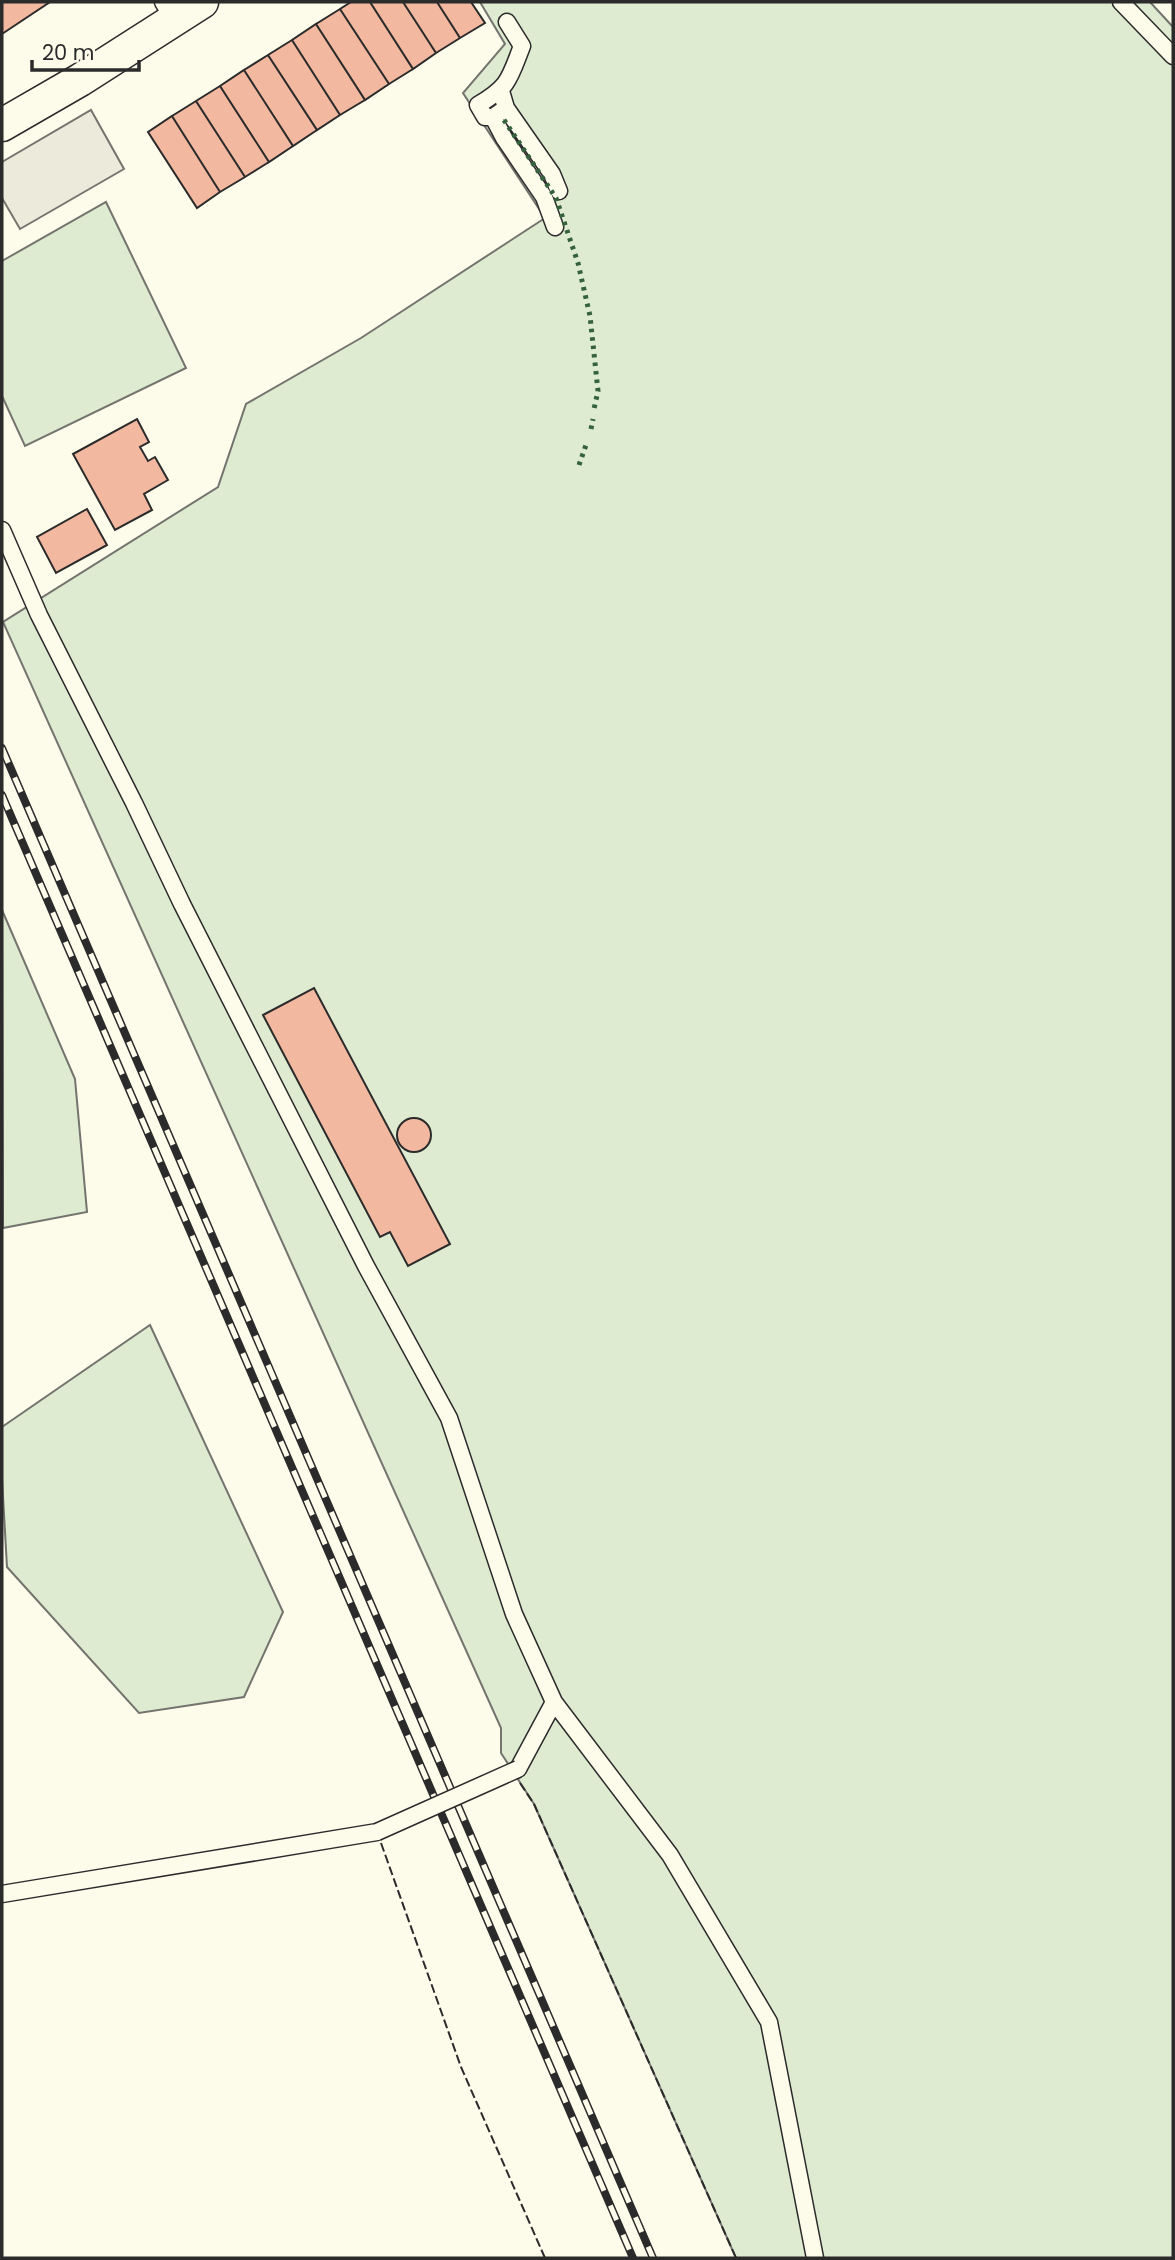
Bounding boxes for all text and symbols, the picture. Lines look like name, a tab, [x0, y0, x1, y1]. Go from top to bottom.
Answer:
scale bar	[32, 28, 138, 72]
text: 20 m	[42, 38, 95, 67]

